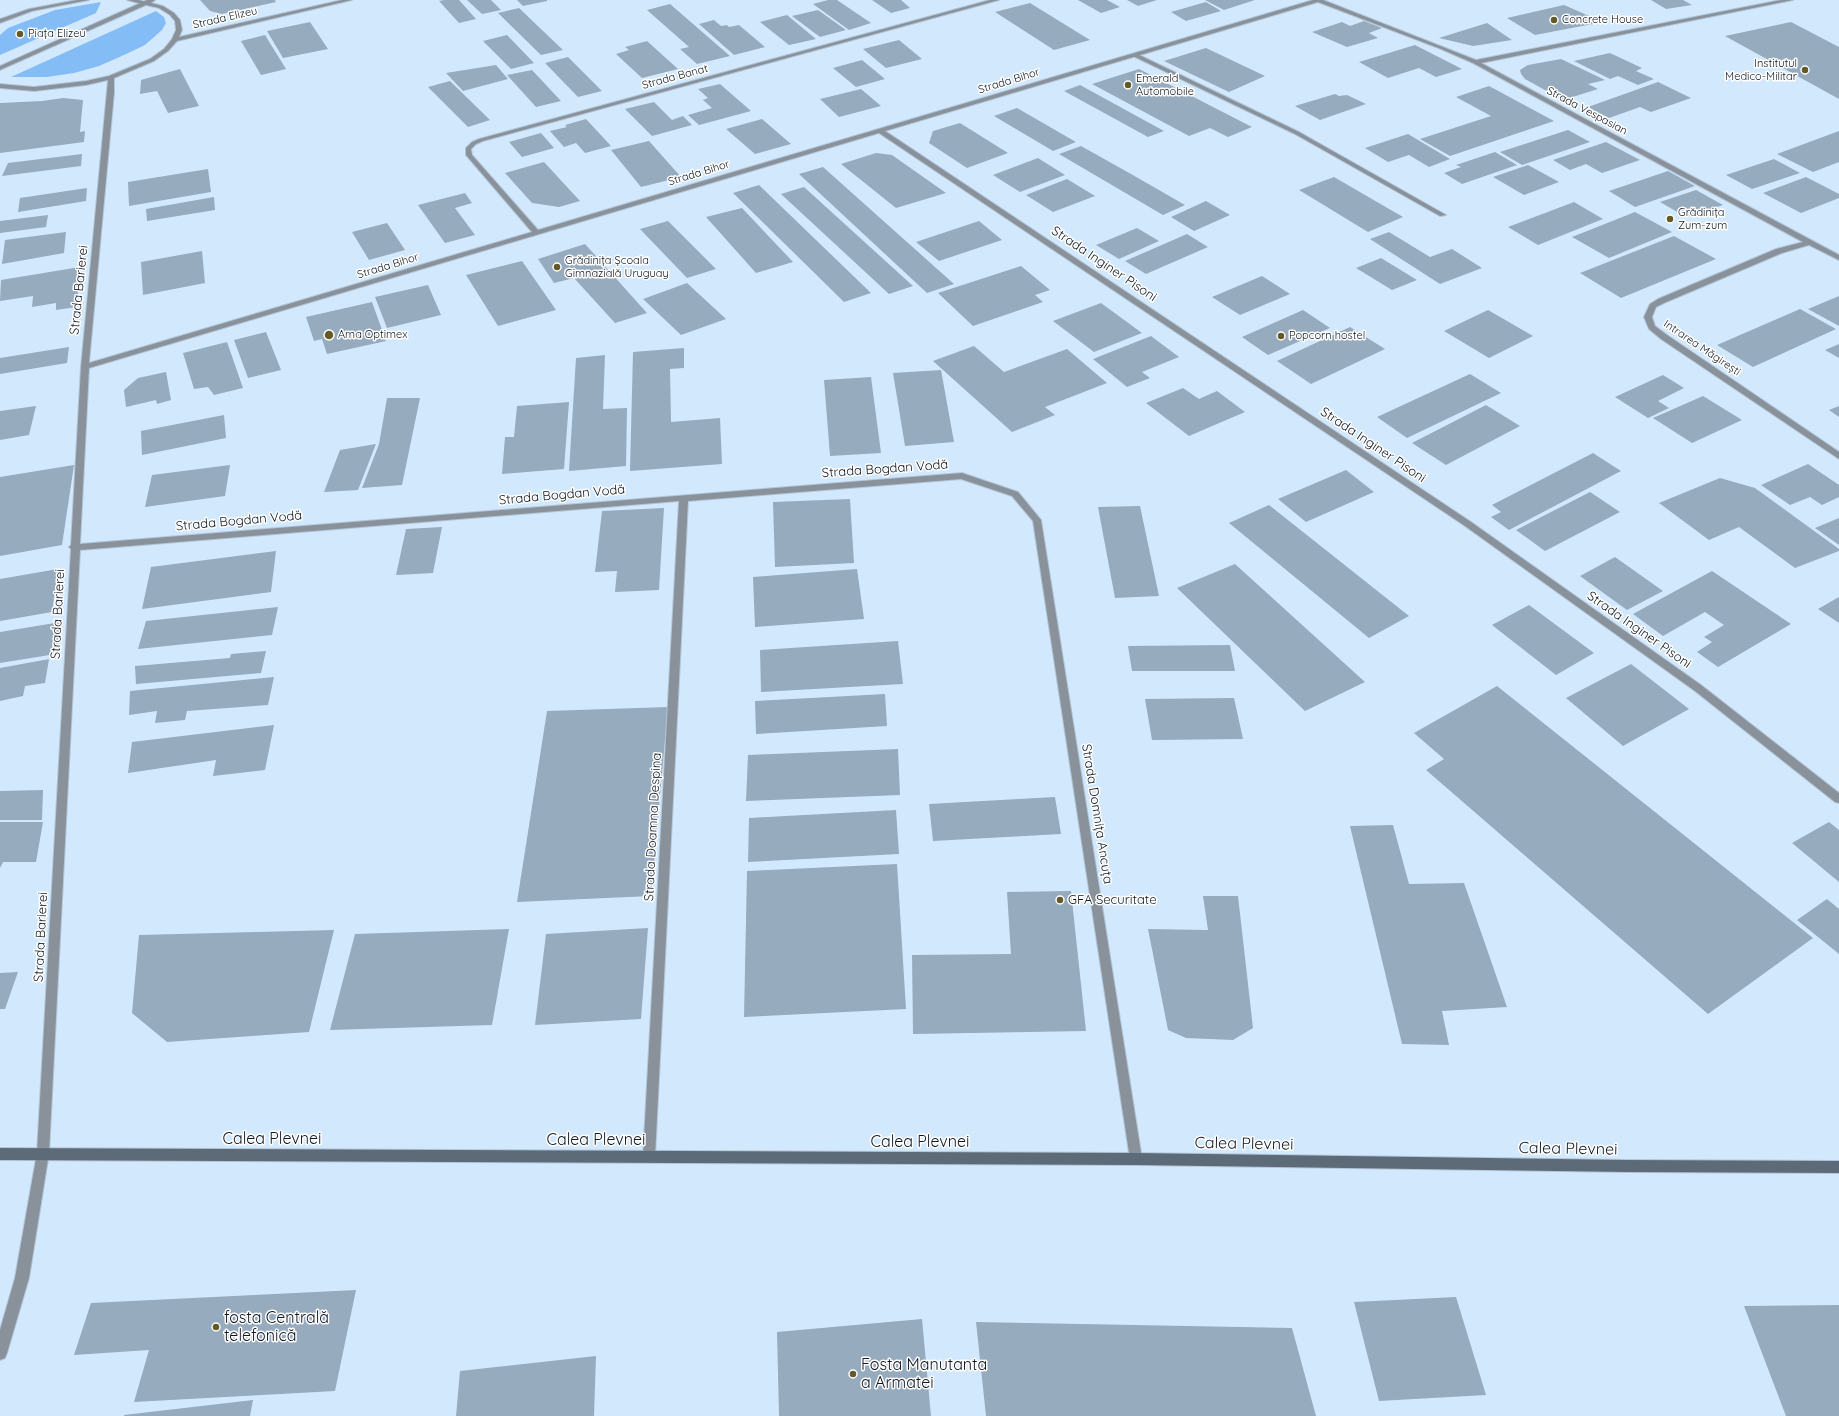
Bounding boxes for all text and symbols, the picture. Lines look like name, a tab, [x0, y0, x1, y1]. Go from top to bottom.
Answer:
street label: Strada Elizeu	[191, 4, 259, 32]
place label: Concrete House	[1562, 13, 1643, 27]
marker: Concrete House	[1549, 15, 1559, 25]
place label: Piața Elizeu	[28, 27, 86, 41]
marker: Piața Elizeu	[15, 29, 25, 39]
place label: Institutul Medico-Militar	[1725, 57, 1797, 83]
street label: Strada Banat	[641, 62, 709, 92]
street label: Strada Bihor	[977, 65, 1041, 97]
marker: Institutul Medico-Militar	[1800, 65, 1810, 75]
place label: Emerald Automobile	[1136, 72, 1194, 98]
marker: Emerald Automobile	[1123, 80, 1133, 90]
street label: Strada Vespasian	[1544, 84, 1630, 138]
street label: Strada Bihor	[667, 157, 731, 189]
place label: Grădinița Zum-zum	[1678, 206, 1727, 232]
marker: Grădinița Zum-zum	[1665, 214, 1675, 224]
street label: Strada Inginer Pisoni	[1048, 223, 1160, 305]
street label: Strada Barierei	[67, 244, 91, 336]
street label: Strada Bihor	[356, 250, 420, 282]
place label: Grădinița Școala Gimnazială Uruguay	[565, 254, 669, 280]
marker: Grădinița Școala Gimnazială Uruguay	[552, 262, 562, 272]
street label: Intrarea Măgirești	[1661, 317, 1743, 379]
place label: Ama Optimex	[338, 328, 407, 342]
marker: Ama Optimex	[323, 329, 335, 341]
place label: Popcorn hostel	[1289, 329, 1365, 343]
marker: Popcorn hostel	[1276, 331, 1286, 341]
street label: Strada Inginer Pisoni	[1317, 404, 1429, 486]
street label: Strada Bogdan Vodă	[821, 457, 949, 481]
street label: Strada Bogdan Vodă	[498, 482, 626, 508]
street label: Strada Bogdan Vodă	[175, 508, 303, 534]
street label: Strada Barierei	[48, 569, 68, 659]
street label: Strada Inginer Pisoni	[1584, 588, 1694, 672]
street label: Strada Domnița Ancuța	[1078, 743, 1116, 885]
street label: Strada Doamna Despina	[641, 752, 665, 902]
street label: Strada Barierei	[31, 892, 51, 982]
place label: GFA Securitate	[1068, 892, 1156, 908]
marker: GFA Securitate	[1055, 895, 1065, 905]
street label: Calea Plevnei	[222, 1129, 322, 1149]
street label: Calea Plevnei	[546, 1130, 646, 1150]
street label: Calea Plevnei	[870, 1132, 970, 1152]
street label: Calea Plevnei	[1194, 1134, 1294, 1154]
street label: Calea Plevnei	[1518, 1139, 1618, 1159]
place label: fosta Centrală telefonică	[224, 1308, 329, 1346]
marker: fosta Centrală telefonică	[211, 1322, 221, 1332]
place label: Fosta Manutanta a Armatei	[861, 1355, 987, 1393]
marker: Fosta Manutanta a Armatei	[848, 1369, 858, 1379]

